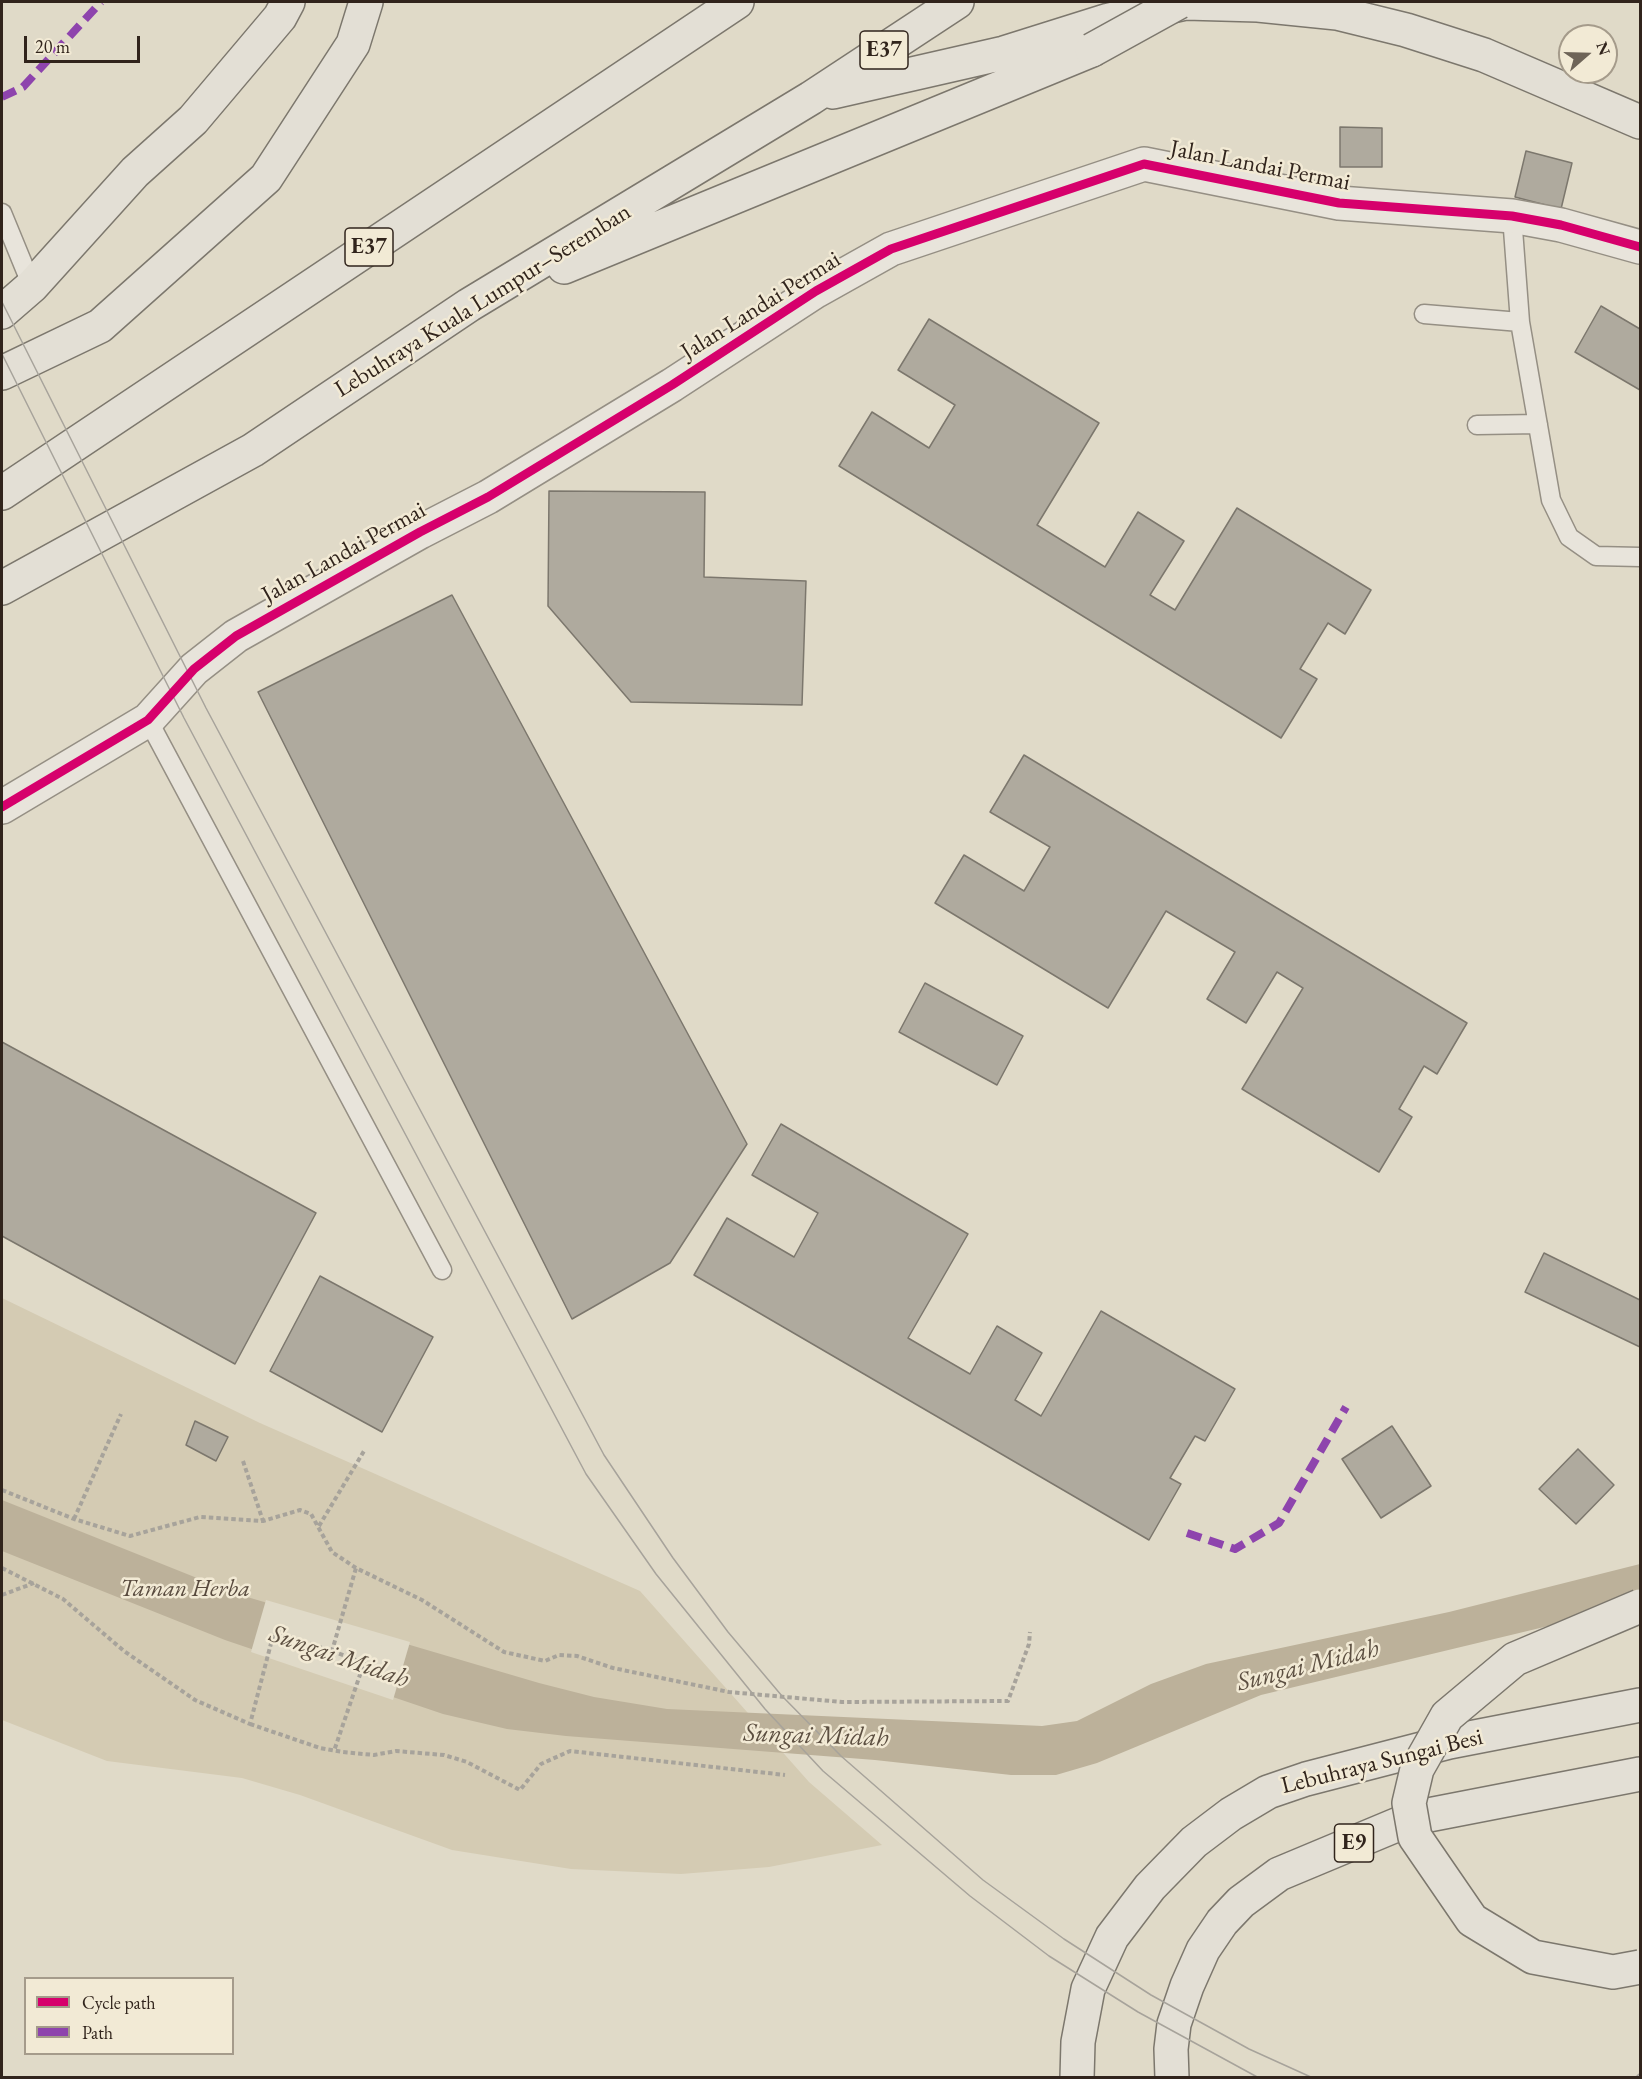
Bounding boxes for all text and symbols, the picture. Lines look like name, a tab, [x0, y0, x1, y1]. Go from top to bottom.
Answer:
scale bar	[27, 24, 142, 62]
north arrow	[1558, 24, 1618, 84]
road number: E37	[860, 31, 908, 69]
text: 20 m	[35, 35, 70, 58]
text: N	[1591, 39, 1616, 58]
street label: Jalan Landai Permai	[1168, 134, 1352, 198]
street label: Lebuhraya Kuala Lumpur–Seremban	[330, 198, 636, 404]
road number: E37	[345, 228, 393, 266]
street label: Jalan Landai Permai	[676, 245, 846, 367]
street label: Jalan Landai Permai	[257, 496, 431, 610]
park label: Taman Herba	[120, 1575, 250, 1603]
water label: Sungai Midah	[265, 1619, 413, 1695]
water label: Sungai Midah	[1234, 1633, 1382, 1699]
water label: Sungai Midah	[743, 1718, 889, 1754]
street label: Lebuhraya Sungai Besi	[1278, 1723, 1486, 1801]
road number: E9	[1334, 1824, 1374, 1862]
legend	[24, 1977, 234, 2055]
text: Cycle path	[82, 1991, 156, 2014]
text: Path	[82, 2021, 113, 2044]

